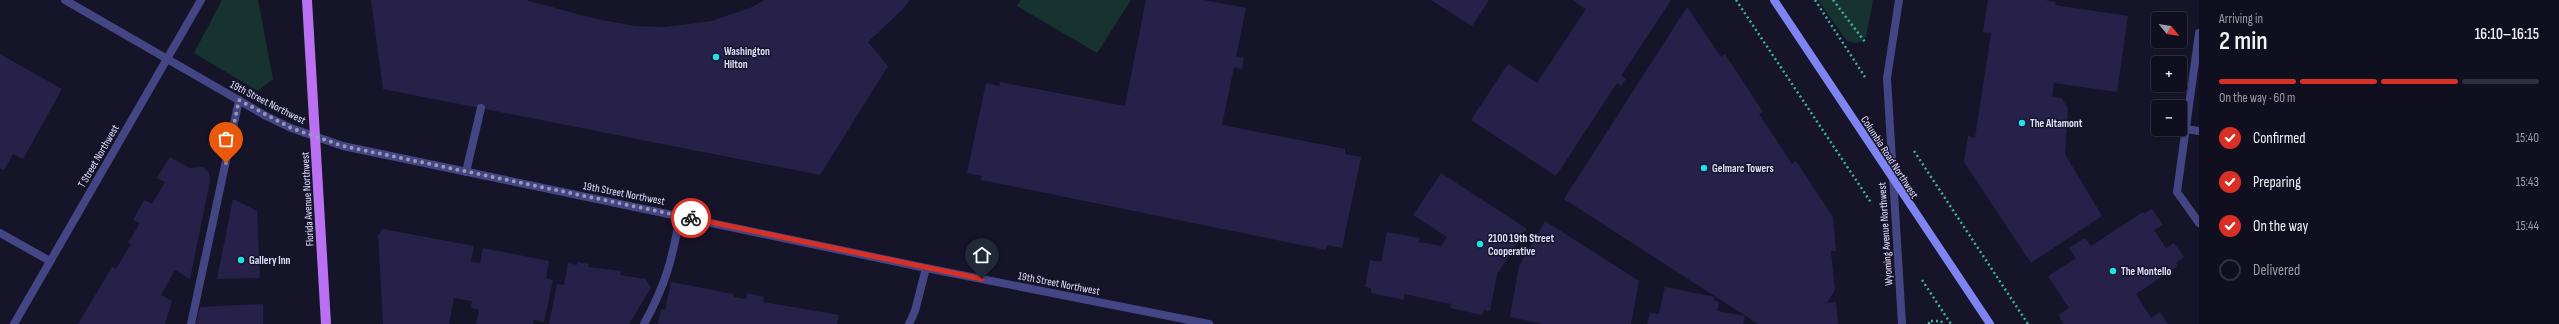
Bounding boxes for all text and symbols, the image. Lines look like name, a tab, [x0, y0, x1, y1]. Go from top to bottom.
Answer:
text: Arriving in	[2219, 11, 2263, 27]
north arrow	[2151, 12, 2187, 48]
map controls	[2151, 12, 2187, 136]
text: 16:10–16:15	[2475, 25, 2539, 44]
text: 2 min	[2219, 26, 2268, 57]
place label: Washington Hilton	[724, 45, 770, 71]
marker: Washington Hilton	[711, 52, 721, 62]
button: +	[2151, 56, 2187, 92]
street label: 19th Street Northwest	[228, 78, 308, 127]
text: On the way · 60 m	[2219, 90, 2295, 106]
button: −	[2151, 100, 2187, 136]
street label: Columbia Road Northwest	[1858, 114, 1921, 201]
place label: The Altamont	[2030, 117, 2083, 130]
marker: The Altamont	[2017, 118, 2027, 128]
street label: T Street Northwest	[75, 122, 122, 190]
pin	[209, 122, 243, 163]
icon: check	[2219, 127, 2241, 149]
icon: bag	[215, 128, 237, 150]
text: Confirmed	[2253, 129, 2306, 148]
text: 15:40	[2516, 130, 2539, 146]
street label: Florida Avenue Northwest	[298, 151, 316, 247]
place label: Gelmarc Towers	[1712, 162, 1774, 175]
marker: Gelmarc Towers	[1699, 163, 1709, 173]
icon: check	[2219, 171, 2241, 193]
text: Preparing	[2253, 173, 2301, 192]
text: 15:43	[2516, 174, 2539, 190]
street label: 19th Street Northwest	[582, 179, 666, 208]
street label: Wyoming Avenue Northwest	[1875, 181, 1896, 286]
courier	[671, 198, 711, 238]
icon: bike	[680, 207, 702, 229]
icon: check	[2219, 215, 2241, 237]
text: On the way	[2253, 217, 2308, 236]
text: 15:44	[2516, 218, 2539, 234]
place label: 2100 19th Street Cooperative	[1488, 232, 1554, 258]
pin	[965, 238, 999, 279]
marker: 2100 19th Street Cooperative	[1475, 239, 1485, 249]
icon: home	[971, 244, 993, 266]
place label: Gallery Inn	[249, 254, 291, 267]
marker: Gallery Inn	[236, 255, 246, 265]
text: Delivered	[2253, 261, 2300, 280]
place label: The Montello	[2121, 265, 2171, 278]
marker: The Montello	[2108, 266, 2118, 276]
street label: 19th Street Northwest	[1017, 269, 1101, 298]

